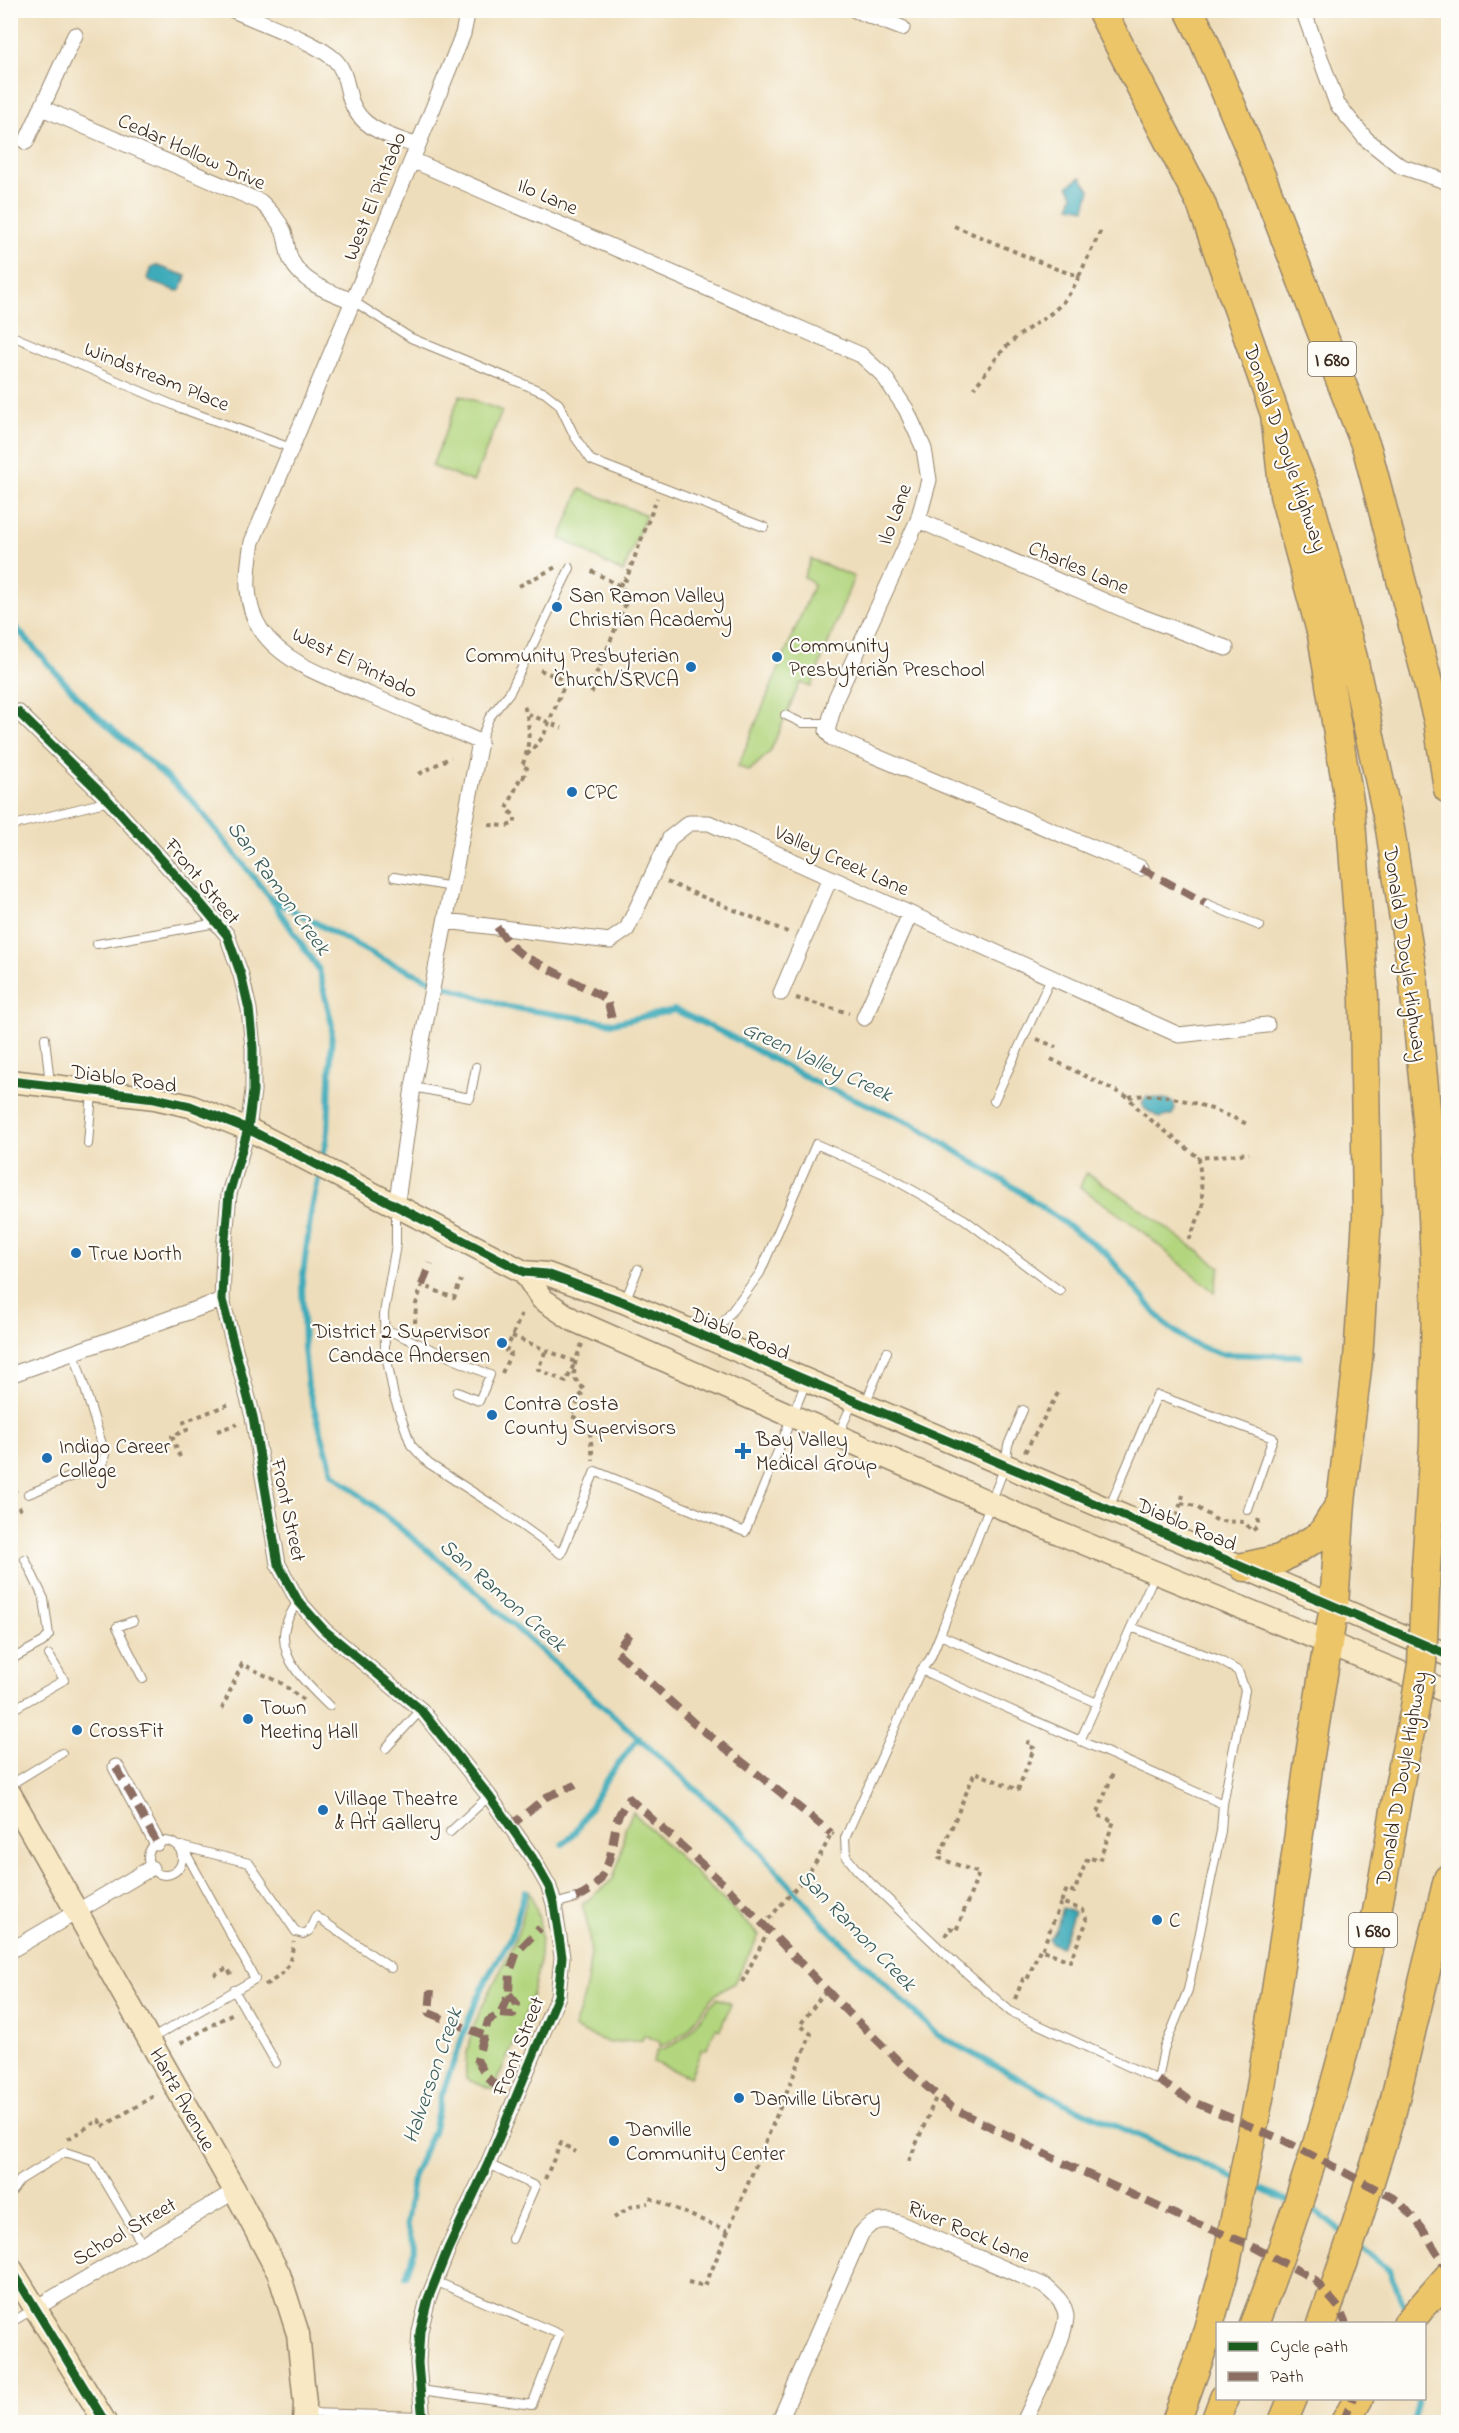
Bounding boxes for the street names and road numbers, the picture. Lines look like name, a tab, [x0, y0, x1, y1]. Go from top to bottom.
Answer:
street label: Cedar Hollow Drive	[112, 107, 271, 199]
street label: West El Pintado	[336, 128, 415, 266]
street label: Ilo Lane	[512, 172, 583, 224]
street label: Windstream Place	[79, 335, 234, 421]
street label: Donald D Doyle Highway	[1232, 340, 1334, 557]
road number: I 680	[1308, 342, 1356, 376]
street label: Ilo Lane	[871, 479, 921, 550]
street label: Charles Lane	[1023, 534, 1134, 604]
street label: West El Pintado	[286, 620, 422, 707]
street label: Valley Creek Lane	[767, 818, 914, 907]
street label: Front Street	[156, 832, 247, 932]
street label: Donald D Doyle Highway	[1372, 844, 1434, 1064]
street label: Diablo Road	[68, 1058, 179, 1102]
street label: Diablo Road	[683, 1300, 794, 1370]
street label: Front Street	[261, 1455, 313, 1565]
street label: Diablo Road	[1130, 1491, 1241, 1561]
street label: Donald D Doyle Highway	[1369, 1669, 1439, 1889]
road number: I 680	[1349, 1913, 1397, 1947]
street label: Front Street	[486, 1992, 553, 2102]
street label: Hartz Avenue	[141, 2043, 222, 2158]
street label: School Street	[67, 2191, 183, 2275]
street label: River Rock Lane	[902, 2194, 1035, 2272]

